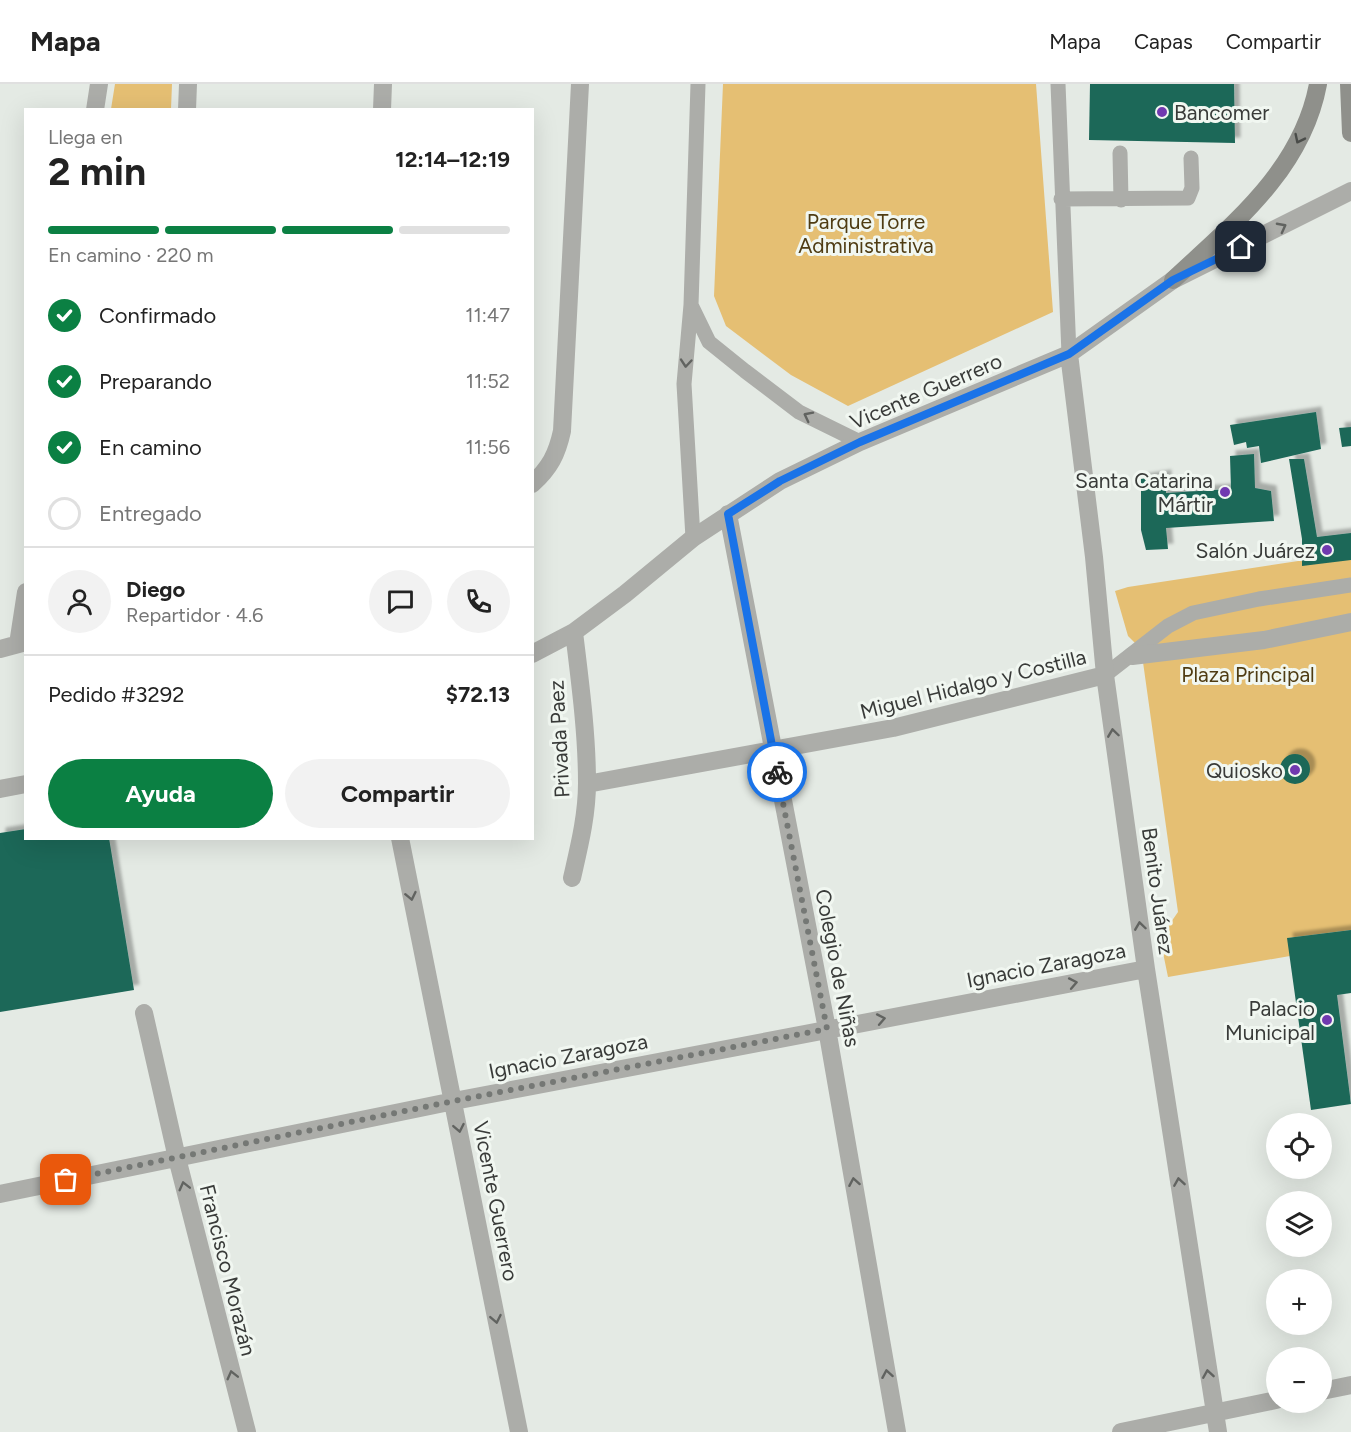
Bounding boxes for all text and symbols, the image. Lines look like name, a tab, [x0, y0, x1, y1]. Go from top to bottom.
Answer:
text: Mapa	[30, 24, 101, 58]
text: Mapa	[1049, 29, 1101, 54]
text: Capas	[1134, 29, 1193, 54]
text: Compartir	[1226, 29, 1321, 54]
place label: Bancomer	[1174, 100, 1269, 125]
marker: Bancomer	[1155, 105, 1169, 119]
text: Llega en	[48, 125, 123, 149]
one-way arrow	[1295, 133, 1307, 144]
text: 12:14–12:19	[395, 146, 510, 173]
text: 2 min	[48, 148, 146, 195]
park label: Parque Torre Administrativa	[798, 209, 934, 258]
pin	[1215, 221, 1266, 272]
one-way arrow	[1276, 222, 1287, 234]
icon: home	[1224, 230, 1257, 263]
text: En camino · 220 m	[48, 243, 213, 267]
icon: check	[48, 299, 81, 332]
text: Confirmado	[99, 302, 216, 329]
text: 11:47	[465, 303, 510, 327]
street label: Vicente Guerrero	[846, 348, 1006, 434]
one-way arrow	[680, 358, 693, 368]
icon: check	[48, 365, 81, 398]
text: Preparando	[99, 368, 212, 395]
text: 11:52	[466, 369, 510, 393]
one-way arrow	[803, 412, 814, 424]
icon: check	[48, 431, 81, 464]
text: En camino	[99, 434, 202, 461]
text: 11:56	[466, 435, 510, 459]
place label: Santa Catarina Mártir	[1075, 468, 1213, 517]
marker: Santa Catarina Mártir	[1218, 485, 1232, 499]
text: Entregado	[99, 500, 202, 527]
place label: Salón Juárez	[1196, 538, 1315, 563]
marker: Salón Juárez	[1320, 543, 1334, 557]
button: person	[48, 570, 111, 633]
button: chat	[369, 570, 432, 633]
button: phone	[447, 570, 510, 633]
text: Diego	[126, 576, 185, 603]
text: Repartidor · 4.6	[126, 603, 263, 627]
street label: Miguel Hidalgo y Costilla	[857, 644, 1089, 724]
park label: Plaza Principal	[1181, 662, 1315, 687]
street label: Privada Paez	[543, 679, 575, 799]
text: Pedido #3292	[48, 681, 184, 708]
text: $72.13	[446, 681, 510, 708]
one-way arrow	[1108, 729, 1120, 738]
courier	[747, 742, 807, 802]
icon: bike	[761, 756, 794, 789]
place label: Quiosko	[1206, 758, 1283, 783]
button: Ayuda	[48, 759, 273, 828]
button: Compartir	[285, 759, 510, 828]
marker: Quiosko	[1288, 763, 1302, 777]
street label: Benito Juárez	[1137, 826, 1179, 956]
street label: Colegio de Niñas	[810, 887, 866, 1049]
one-way arrow	[404, 891, 417, 901]
one-way arrow	[1134, 922, 1147, 931]
street label: Ignacio Zaragoza	[964, 937, 1128, 993]
one-way arrow	[1068, 977, 1078, 990]
place label: Palacio Municipal	[1225, 996, 1315, 1045]
one-way arrow	[876, 1013, 886, 1026]
marker: Palacio Municipal	[1320, 1013, 1334, 1027]
street label: Ignacio Zaragoza	[486, 1028, 650, 1084]
map controls	[1266, 1113, 1332, 1413]
button: locate	[1266, 1113, 1332, 1179]
street label: Vicente Guerrero	[468, 1119, 524, 1283]
one-way arrow	[452, 1123, 465, 1133]
pin	[40, 1154, 91, 1205]
icon: bag	[49, 1163, 82, 1196]
one-way arrow	[1173, 1177, 1185, 1186]
one-way arrow	[848, 1178, 861, 1188]
one-way arrow	[179, 1181, 191, 1192]
street label: Francisco Morazán	[195, 1182, 261, 1358]
button: layers	[1266, 1191, 1332, 1257]
button: +	[1266, 1269, 1332, 1335]
one-way arrow	[489, 1314, 502, 1324]
button: −	[1266, 1347, 1332, 1413]
one-way arrow	[227, 1370, 240, 1380]
one-way arrow	[882, 1370, 894, 1379]
one-way arrow	[1203, 1370, 1215, 1379]

